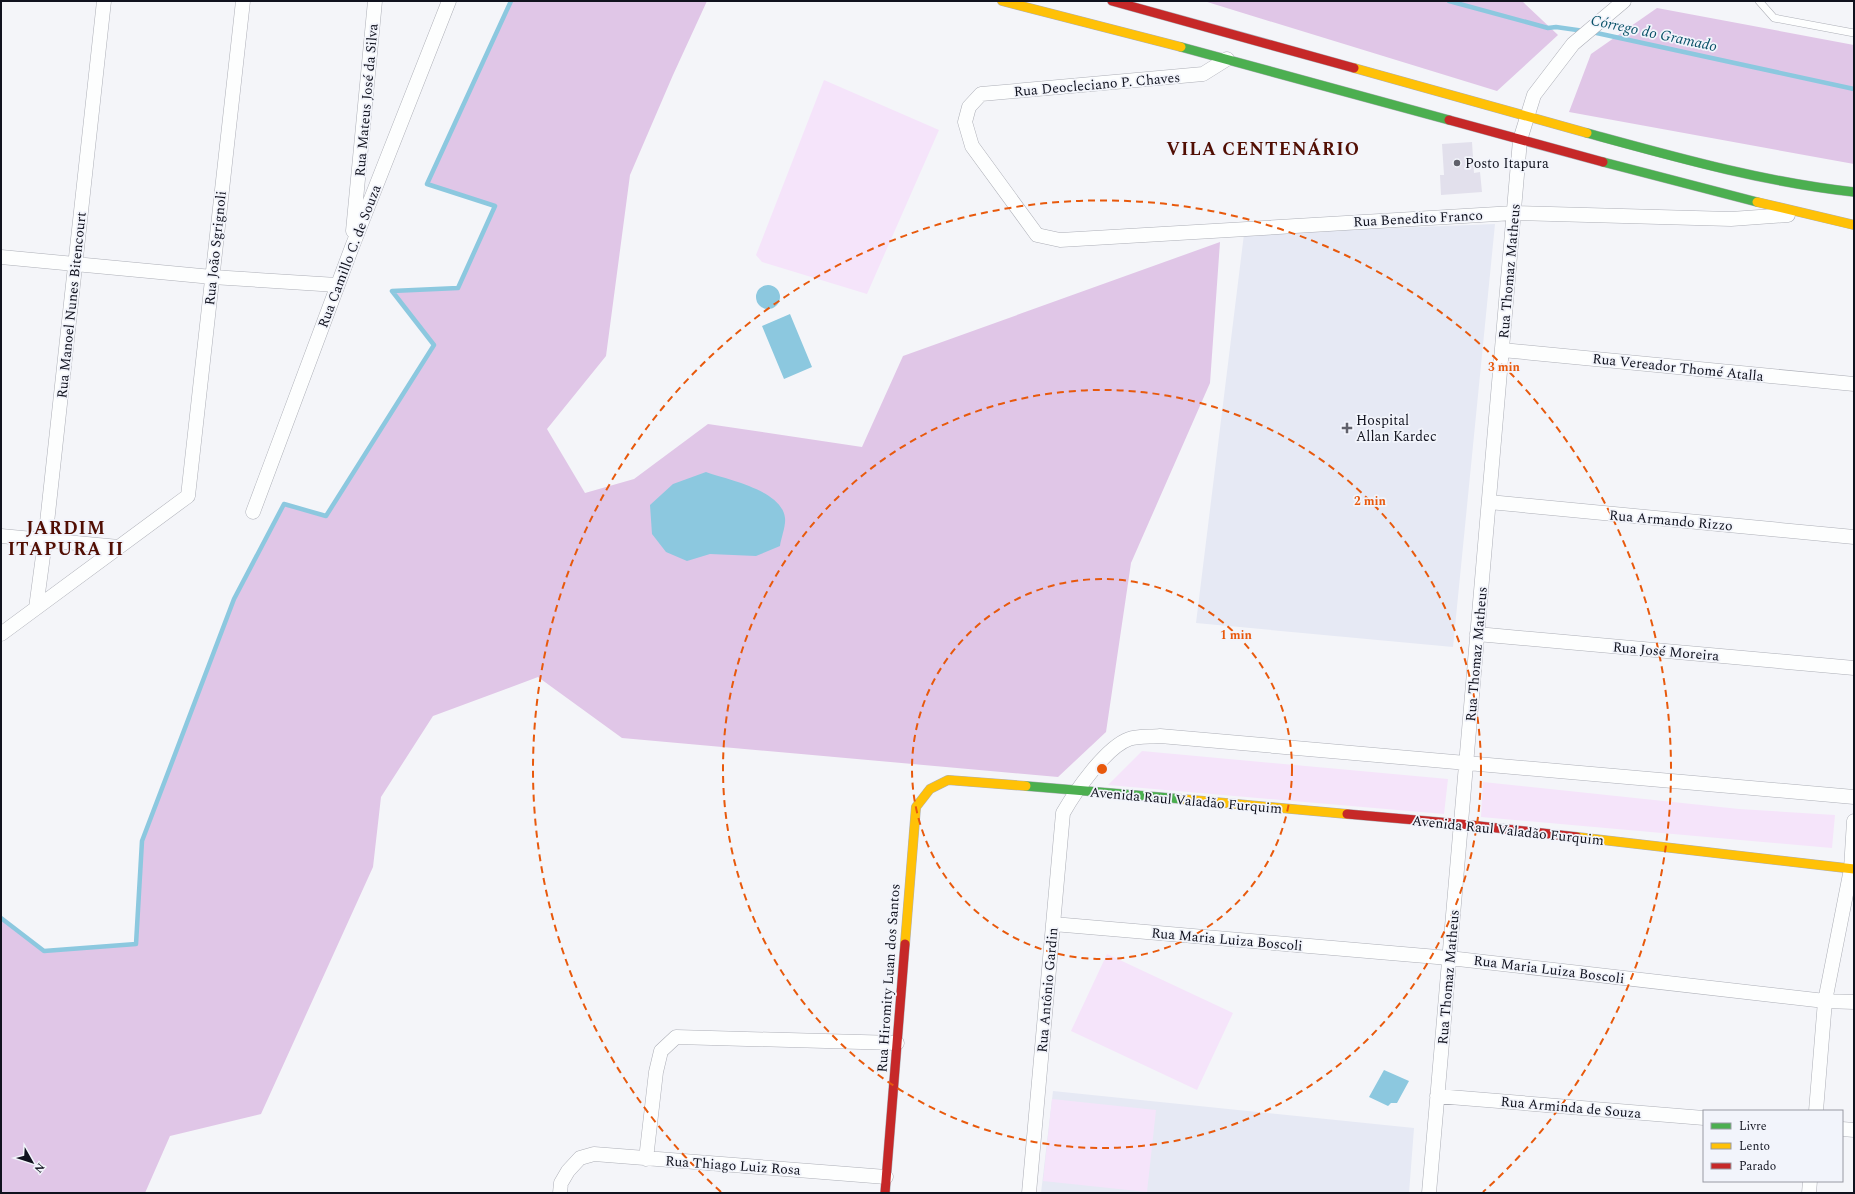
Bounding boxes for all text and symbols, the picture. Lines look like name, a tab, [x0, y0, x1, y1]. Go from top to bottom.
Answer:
water label: Córrego do Gramado	[1589, 9, 1719, 58]
street label: Rua Mateus José da Silva	[349, 22, 384, 177]
street label: Rua Deocleciano P. Chaves	[1013, 67, 1181, 102]
district label: VILA CENTENÁRIO	[1166, 136, 1360, 163]
place label: Posto Itapura	[1465, 153, 1549, 174]
marker: Posto Itapura	[1452, 158, 1462, 168]
street label: Rua Camillo C. de Souza	[312, 181, 387, 331]
street label: Rua João Sgrignoli	[199, 190, 232, 306]
street label: Rua Thomaz Matheus	[1493, 203, 1526, 339]
street label: Rua Benedito Franco	[1353, 205, 1483, 232]
street label: Rua Manoel Nunes Bitencourt	[51, 211, 92, 399]
street label: Rua Vereador Thomé Atalla	[1591, 348, 1765, 387]
text: 3 min	[1488, 358, 1521, 377]
place label: Hospital Allan Kardec	[1356, 410, 1437, 447]
marker: Hospital Allan Kardec	[1341, 422, 1353, 434]
text: 2 min	[1354, 492, 1387, 511]
street label: Rua Armando Rizzo	[1608, 505, 1734, 536]
district label: JARDIM ITAPURA II	[8, 515, 124, 563]
street label: Rua Thomaz Matheus	[1460, 586, 1493, 722]
text: 1 min	[1220, 626, 1253, 645]
street label: Rua José Moreira	[1612, 636, 1720, 667]
centre of rings	[1095, 762, 1109, 776]
street label: Avenida Raul Valadão Furquim	[1089, 782, 1283, 819]
street label: Avenida Raul Valadão Furquim	[1411, 810, 1605, 851]
street label: Rua Hiromity Luan dos Santos	[871, 883, 906, 1073]
street label: Rua Thomaz Matheus	[1432, 909, 1465, 1045]
street label: Rua Maria Luiza Boscoli	[1150, 922, 1304, 957]
street label: Rua Antônio Gardin	[1032, 927, 1063, 1054]
street label: Rua Maria Luiza Boscoli	[1472, 950, 1626, 989]
street label: Rua Arminda de Souza	[1500, 1091, 1642, 1124]
legend	[1703, 1110, 1843, 1182]
text: Livre	[1739, 1117, 1767, 1136]
text: Lento	[1739, 1137, 1770, 1156]
north arrow	[12, 1142, 52, 1182]
street label: Rua Thiago Luiz Rosa	[665, 1150, 802, 1181]
text: Parado	[1739, 1157, 1776, 1176]
text: N	[30, 1159, 49, 1177]

